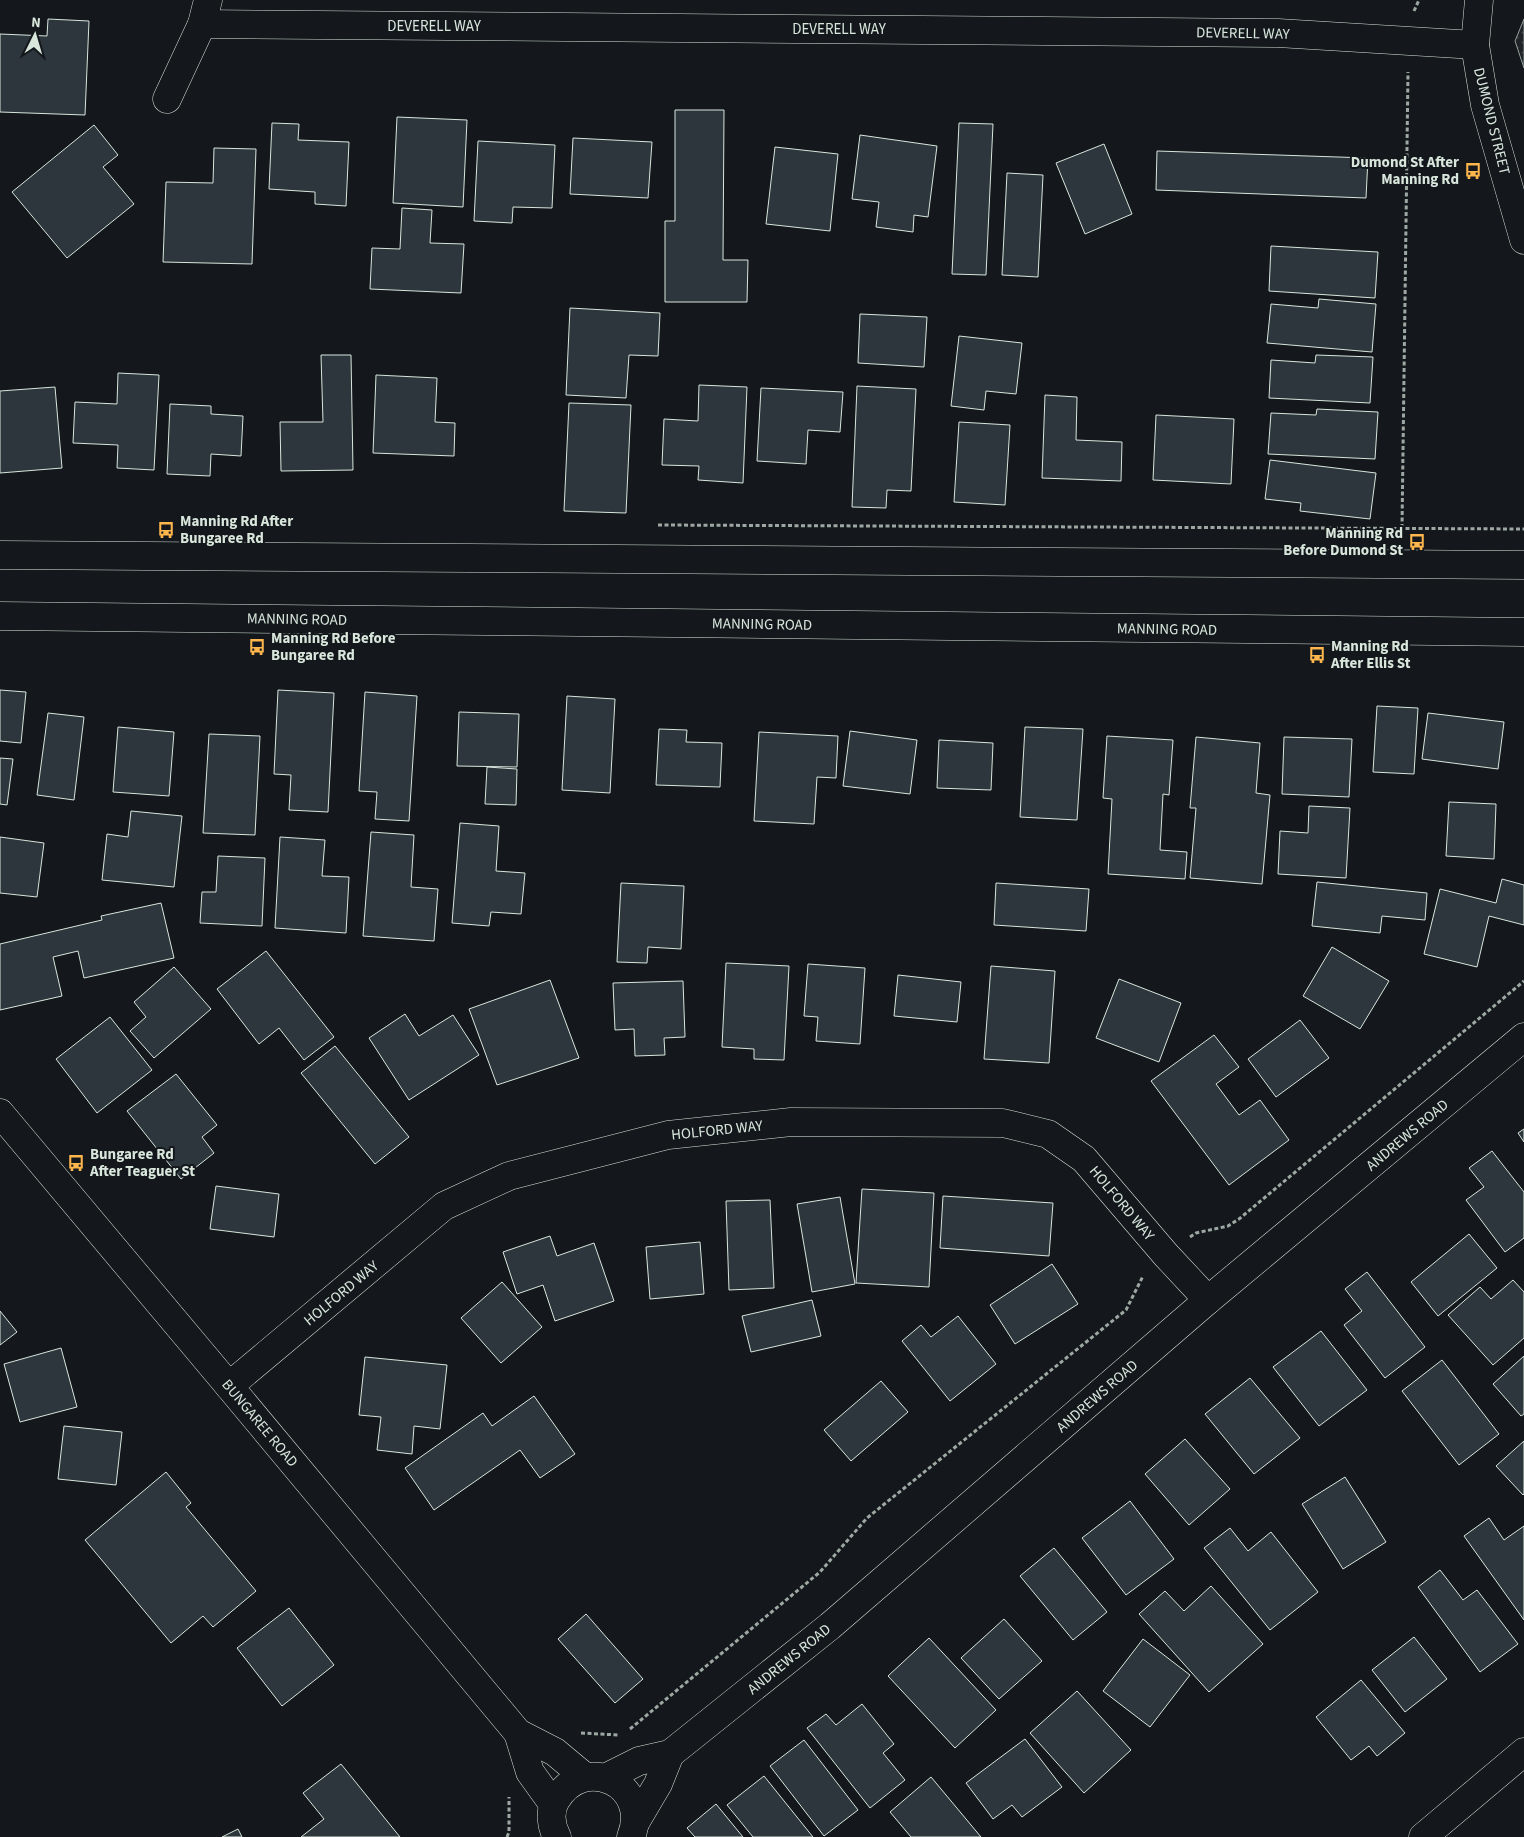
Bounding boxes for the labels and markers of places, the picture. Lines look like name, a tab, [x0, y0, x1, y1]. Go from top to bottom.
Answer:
place label: Dumond St After Manning Rd	[1351, 152, 1459, 190]
bus stop icon: Dumond St After Manning Rd	[1463, 161, 1483, 181]
place label: Manning Rd After Bungaree Rd	[180, 511, 293, 549]
bus stop icon: Manning Rd After Bungaree Rd	[156, 520, 176, 540]
place label: Manning Rd Before Dumond St	[1283, 523, 1403, 561]
bus stop icon: Manning Rd Before Dumond St	[1407, 532, 1427, 552]
place label: Manning Rd Before Bungaree Rd	[271, 628, 396, 666]
place label: Manning Rd After Ellis St	[1330, 636, 1411, 674]
bus stop icon: Manning Rd Before Bungaree Rd	[247, 637, 267, 657]
bus stop icon: Manning Rd After Ellis St	[1307, 645, 1327, 665]
place label: Bungaree Rd After Teaguer St	[89, 1144, 195, 1182]
bus stop icon: Bungaree Rd After Teaguer St	[66, 1153, 86, 1173]

